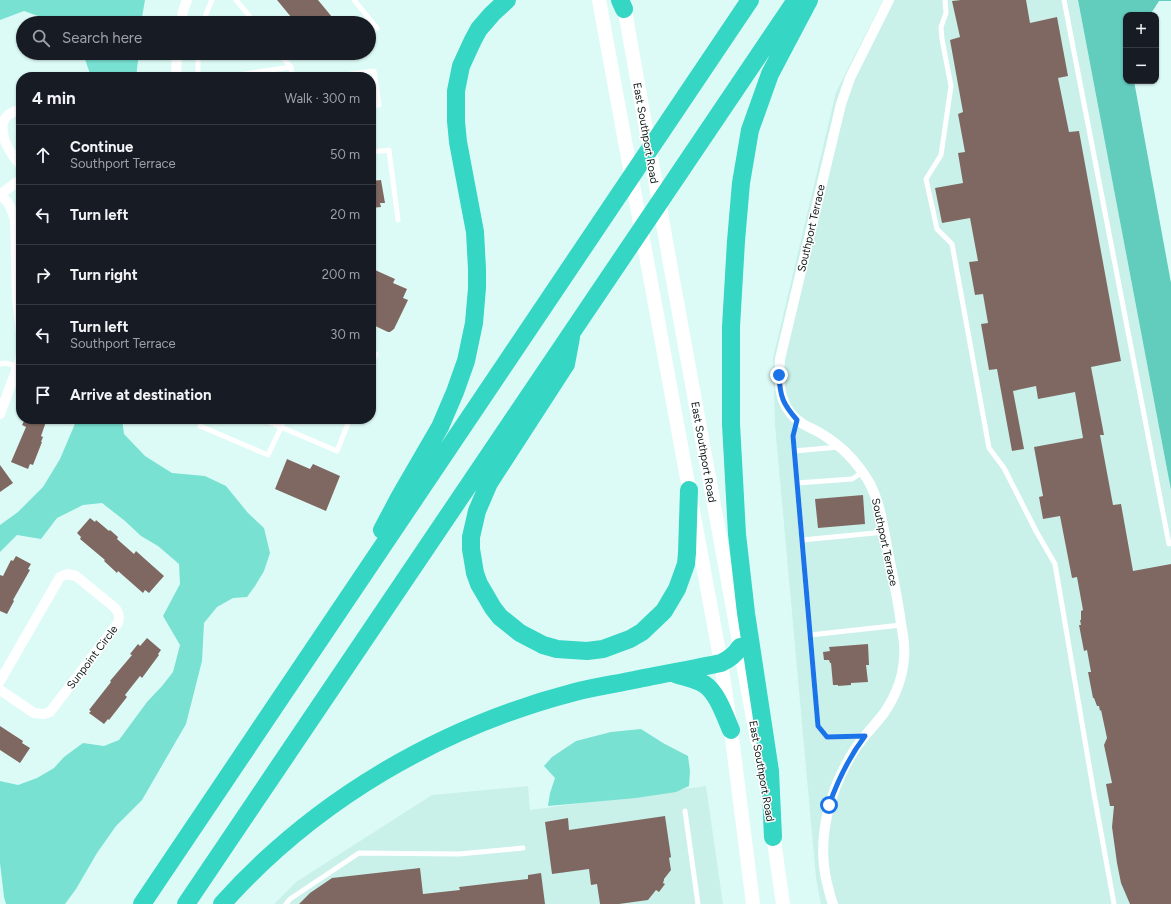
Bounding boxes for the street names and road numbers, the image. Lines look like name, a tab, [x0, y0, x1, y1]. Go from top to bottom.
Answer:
street label: East Southport Road	[630, 81, 661, 185]
street label: Southport Terrace	[795, 183, 828, 273]
street label: East Southport Road	[688, 400, 719, 504]
street label: Southport Terrace	[869, 497, 900, 587]
street label: Sunpoint Circle	[64, 623, 120, 692]
street label: East Southport Road	[746, 719, 777, 823]

